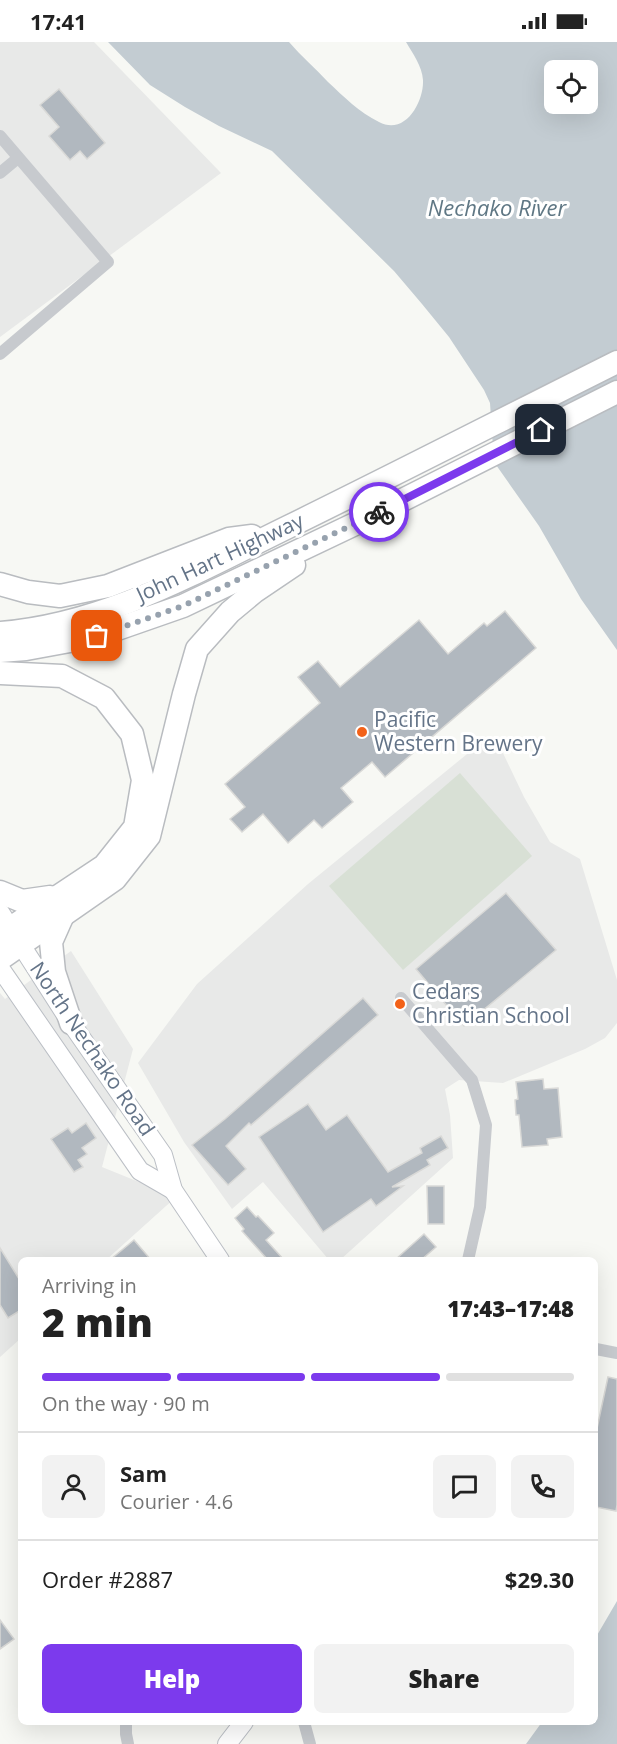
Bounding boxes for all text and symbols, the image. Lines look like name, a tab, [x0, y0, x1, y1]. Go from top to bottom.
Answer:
text: 17:41	[30, 6, 87, 36]
map controls	[544, 60, 598, 114]
button: locate	[544, 60, 598, 114]
water label: Nechako River	[428, 192, 567, 222]
pin	[515, 404, 566, 455]
icon: home	[524, 413, 557, 446]
courier	[349, 482, 409, 542]
icon: bike	[363, 496, 396, 529]
street label: John Hart Highway	[130, 506, 308, 609]
pin	[71, 610, 122, 661]
icon: bag	[80, 619, 113, 652]
place label: Pacific Western Brewery	[374, 705, 543, 757]
marker: Pacific Western Brewery	[355, 725, 369, 739]
street label: North Nechako Road	[24, 956, 162, 1141]
place label: Cedars Christian School	[412, 977, 570, 1029]
marker: Cedars Christian School	[393, 997, 407, 1011]
text: Arriving in	[42, 1272, 137, 1299]
text: 17:43–17:48	[447, 1293, 574, 1323]
text: 2 min	[42, 1295, 153, 1348]
text: On the way · 90 m	[42, 1390, 210, 1417]
button: person	[42, 1455, 105, 1518]
button: chat	[433, 1455, 496, 1518]
button: phone	[511, 1455, 574, 1518]
text: Sam	[120, 1458, 167, 1488]
text: Courier · 4.6	[120, 1488, 233, 1515]
text: Order #2887	[42, 1564, 173, 1594]
text: $29.30	[505, 1564, 574, 1594]
button: Help	[42, 1644, 302, 1713]
button: Share	[314, 1644, 574, 1713]

